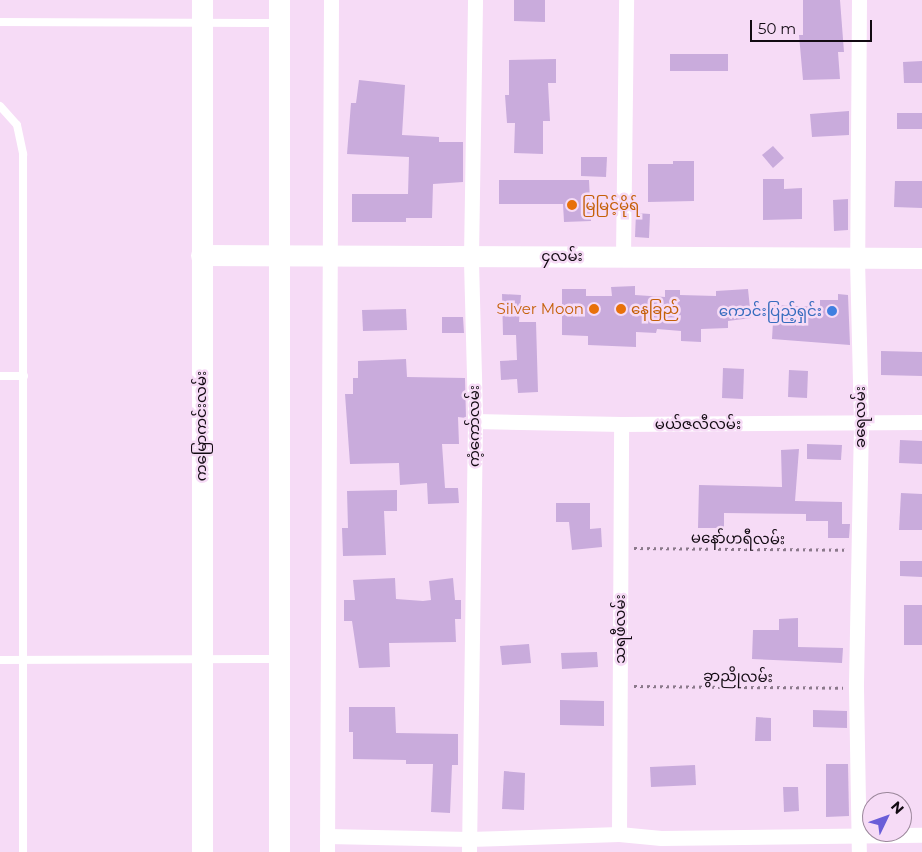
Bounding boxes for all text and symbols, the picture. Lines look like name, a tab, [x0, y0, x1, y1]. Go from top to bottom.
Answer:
scale bar	[752, 10, 874, 42]
text: 50 m	[758, 19, 796, 38]
place label: မြမြင့်မိုရ်	[582, 196, 639, 214]
marker: မြမြင့်မိုရ်	[566, 199, 578, 211]
street label: ၄လမ်း	[541, 247, 583, 265]
place label: Silver Moon	[497, 300, 584, 318]
place label: နေခြည်	[631, 300, 679, 318]
place label: ကောင်းပြည့်ရှင်း	[719, 302, 822, 320]
marker: Silver Moon	[588, 303, 600, 315]
marker: နေခြည်	[615, 303, 627, 315]
marker: ကောင်းပြည့်ရှင်း	[826, 305, 838, 317]
street label: ကမြောကင်းလမ်း	[192, 371, 210, 481]
street label: ကံ့ကော်လမ်း	[465, 385, 483, 467]
street label: ခရေလမ်း	[851, 386, 869, 448]
street label: မယ်ဇလီလမ်း	[655, 415, 741, 433]
street label: မနော်ဟရီလမ်း	[691, 528, 785, 548]
street label: သရဖီလမ်း	[611, 594, 629, 664]
street label: ခွာညိုလမ်း	[703, 666, 773, 686]
north arrow	[862, 792, 912, 842]
text: N	[887, 797, 908, 818]

